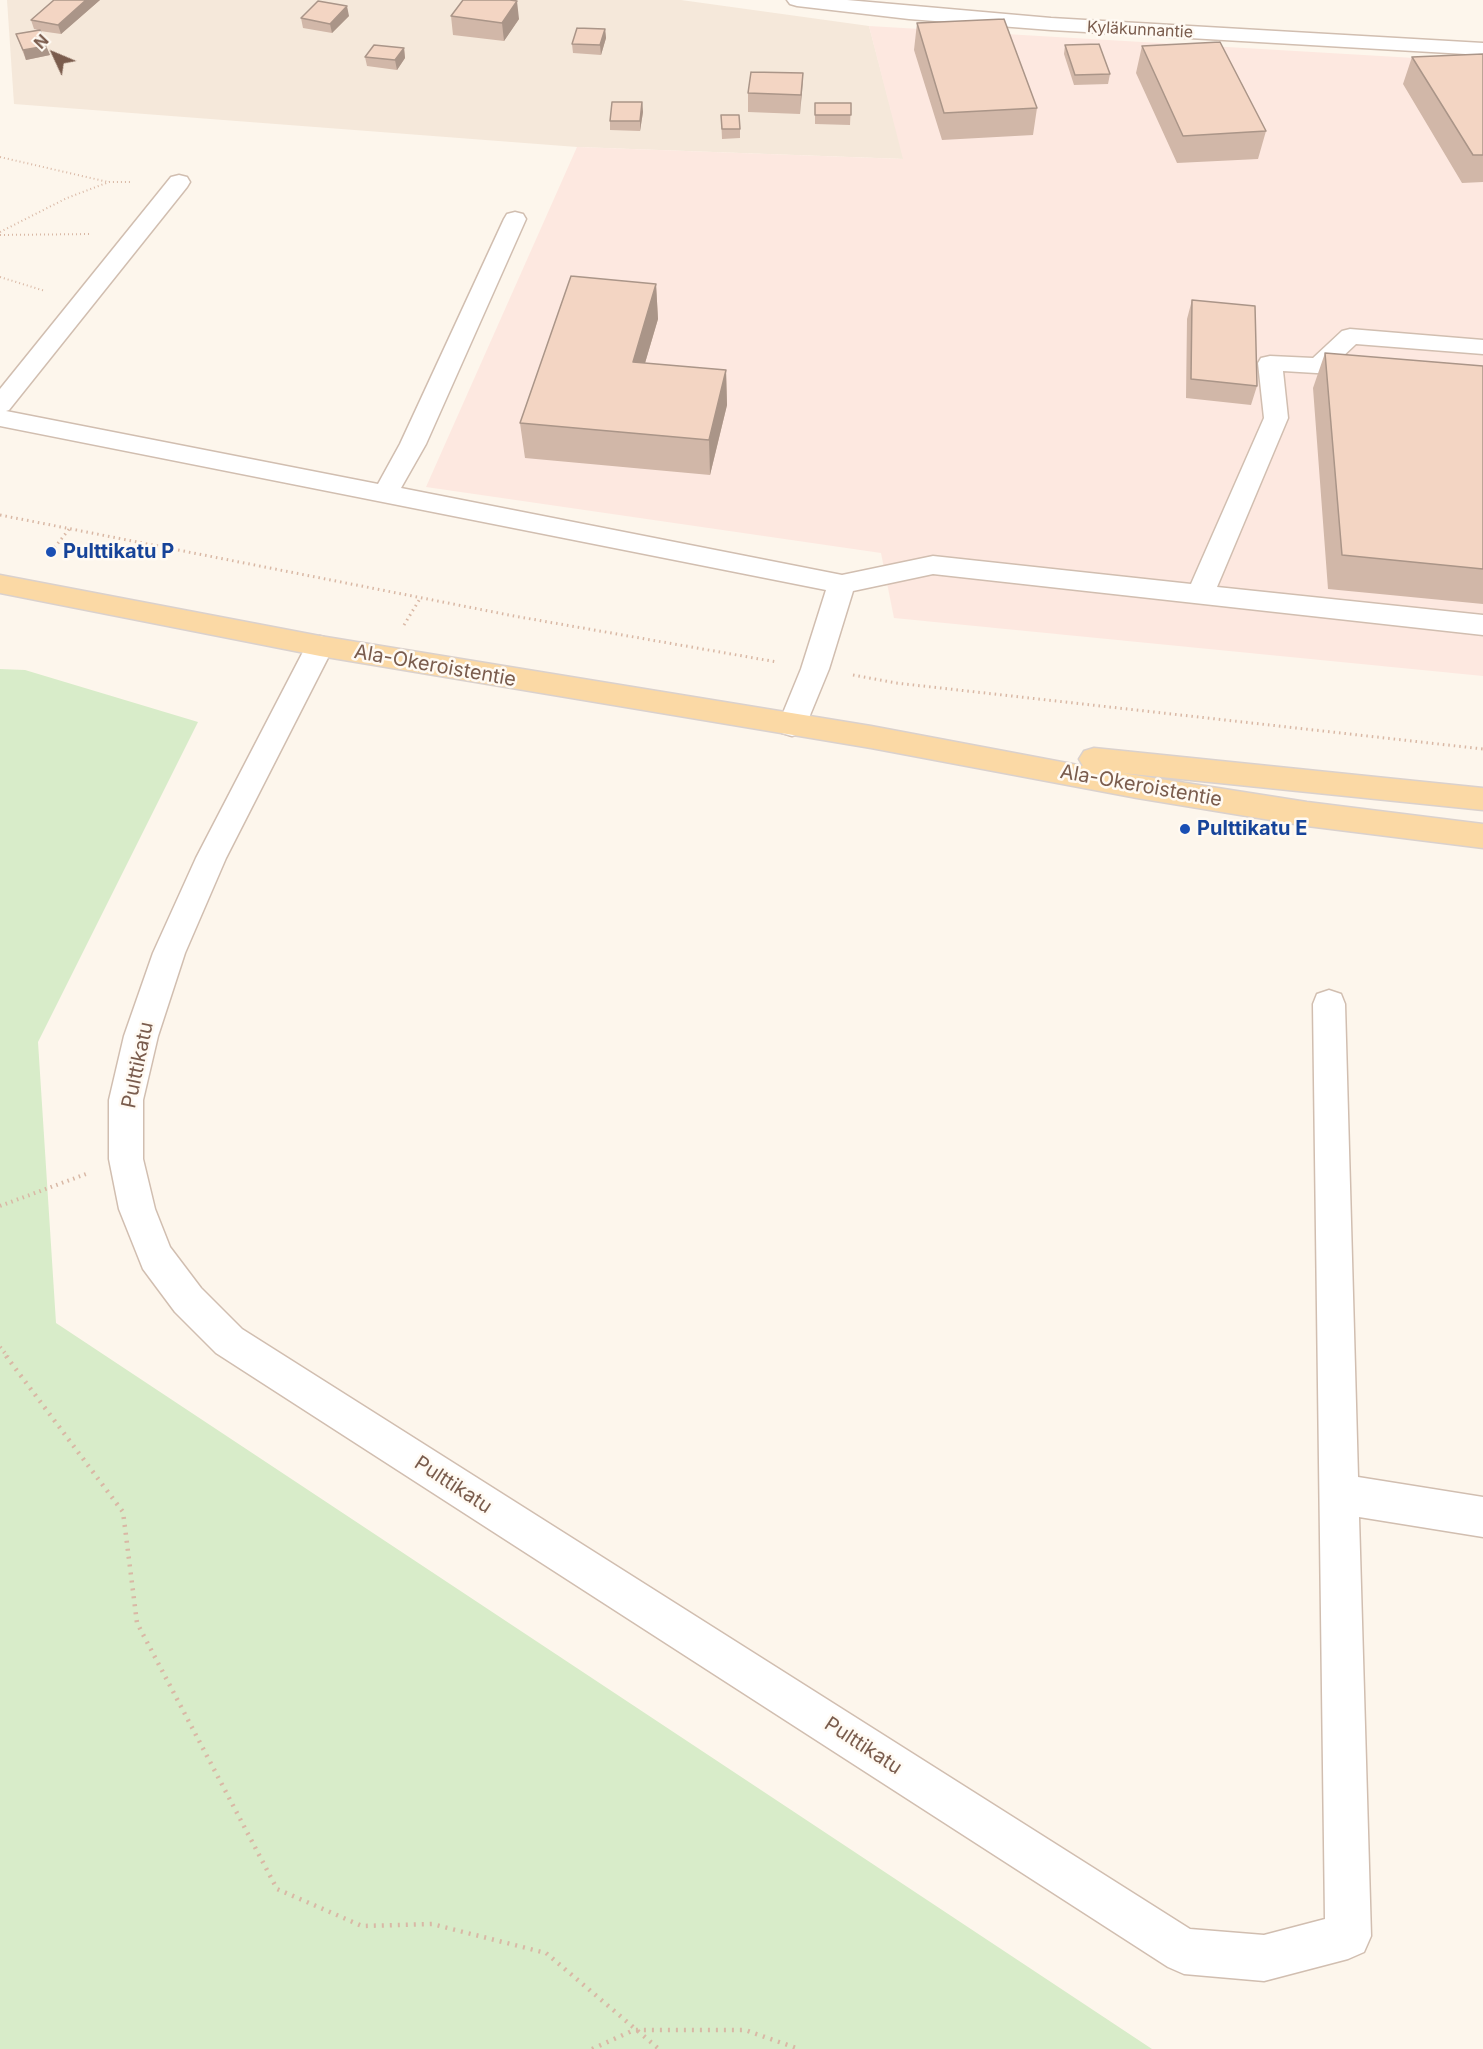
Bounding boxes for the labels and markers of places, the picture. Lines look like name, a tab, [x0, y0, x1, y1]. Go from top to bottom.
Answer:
place label: Pulttikatu P	[63, 540, 174, 564]
marker: Pulttikatu P	[44, 545, 58, 559]
place label: Pulttikatu E	[1197, 817, 1307, 841]
marker: Pulttikatu E	[1178, 822, 1192, 836]

